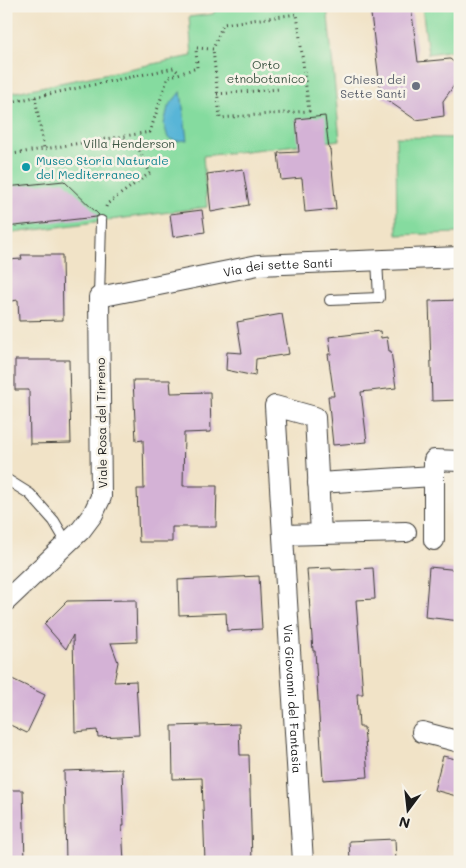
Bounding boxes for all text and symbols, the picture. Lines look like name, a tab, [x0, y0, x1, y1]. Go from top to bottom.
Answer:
park label: Orto etnobotanico	[227, 56, 305, 86]
place label: Chiesa dei Sette Santi	[340, 71, 406, 101]
marker: Chiesa dei Sette Santi	[410, 80, 422, 92]
park label: Villa Henderson	[83, 135, 175, 151]
place label: Museo Storia Naturale del Mediterraneo	[36, 152, 169, 182]
marker: Museo Storia Naturale del Mediterraneo	[20, 161, 32, 173]
street label: Via dei sette Santi	[222, 254, 333, 280]
street label: Viale Rosa del Tirreno	[92, 358, 110, 488]
street label: Via Giovanni del Fantasia	[280, 624, 306, 774]
north arrow	[384, 786, 434, 836]
text: N	[397, 812, 412, 834]

